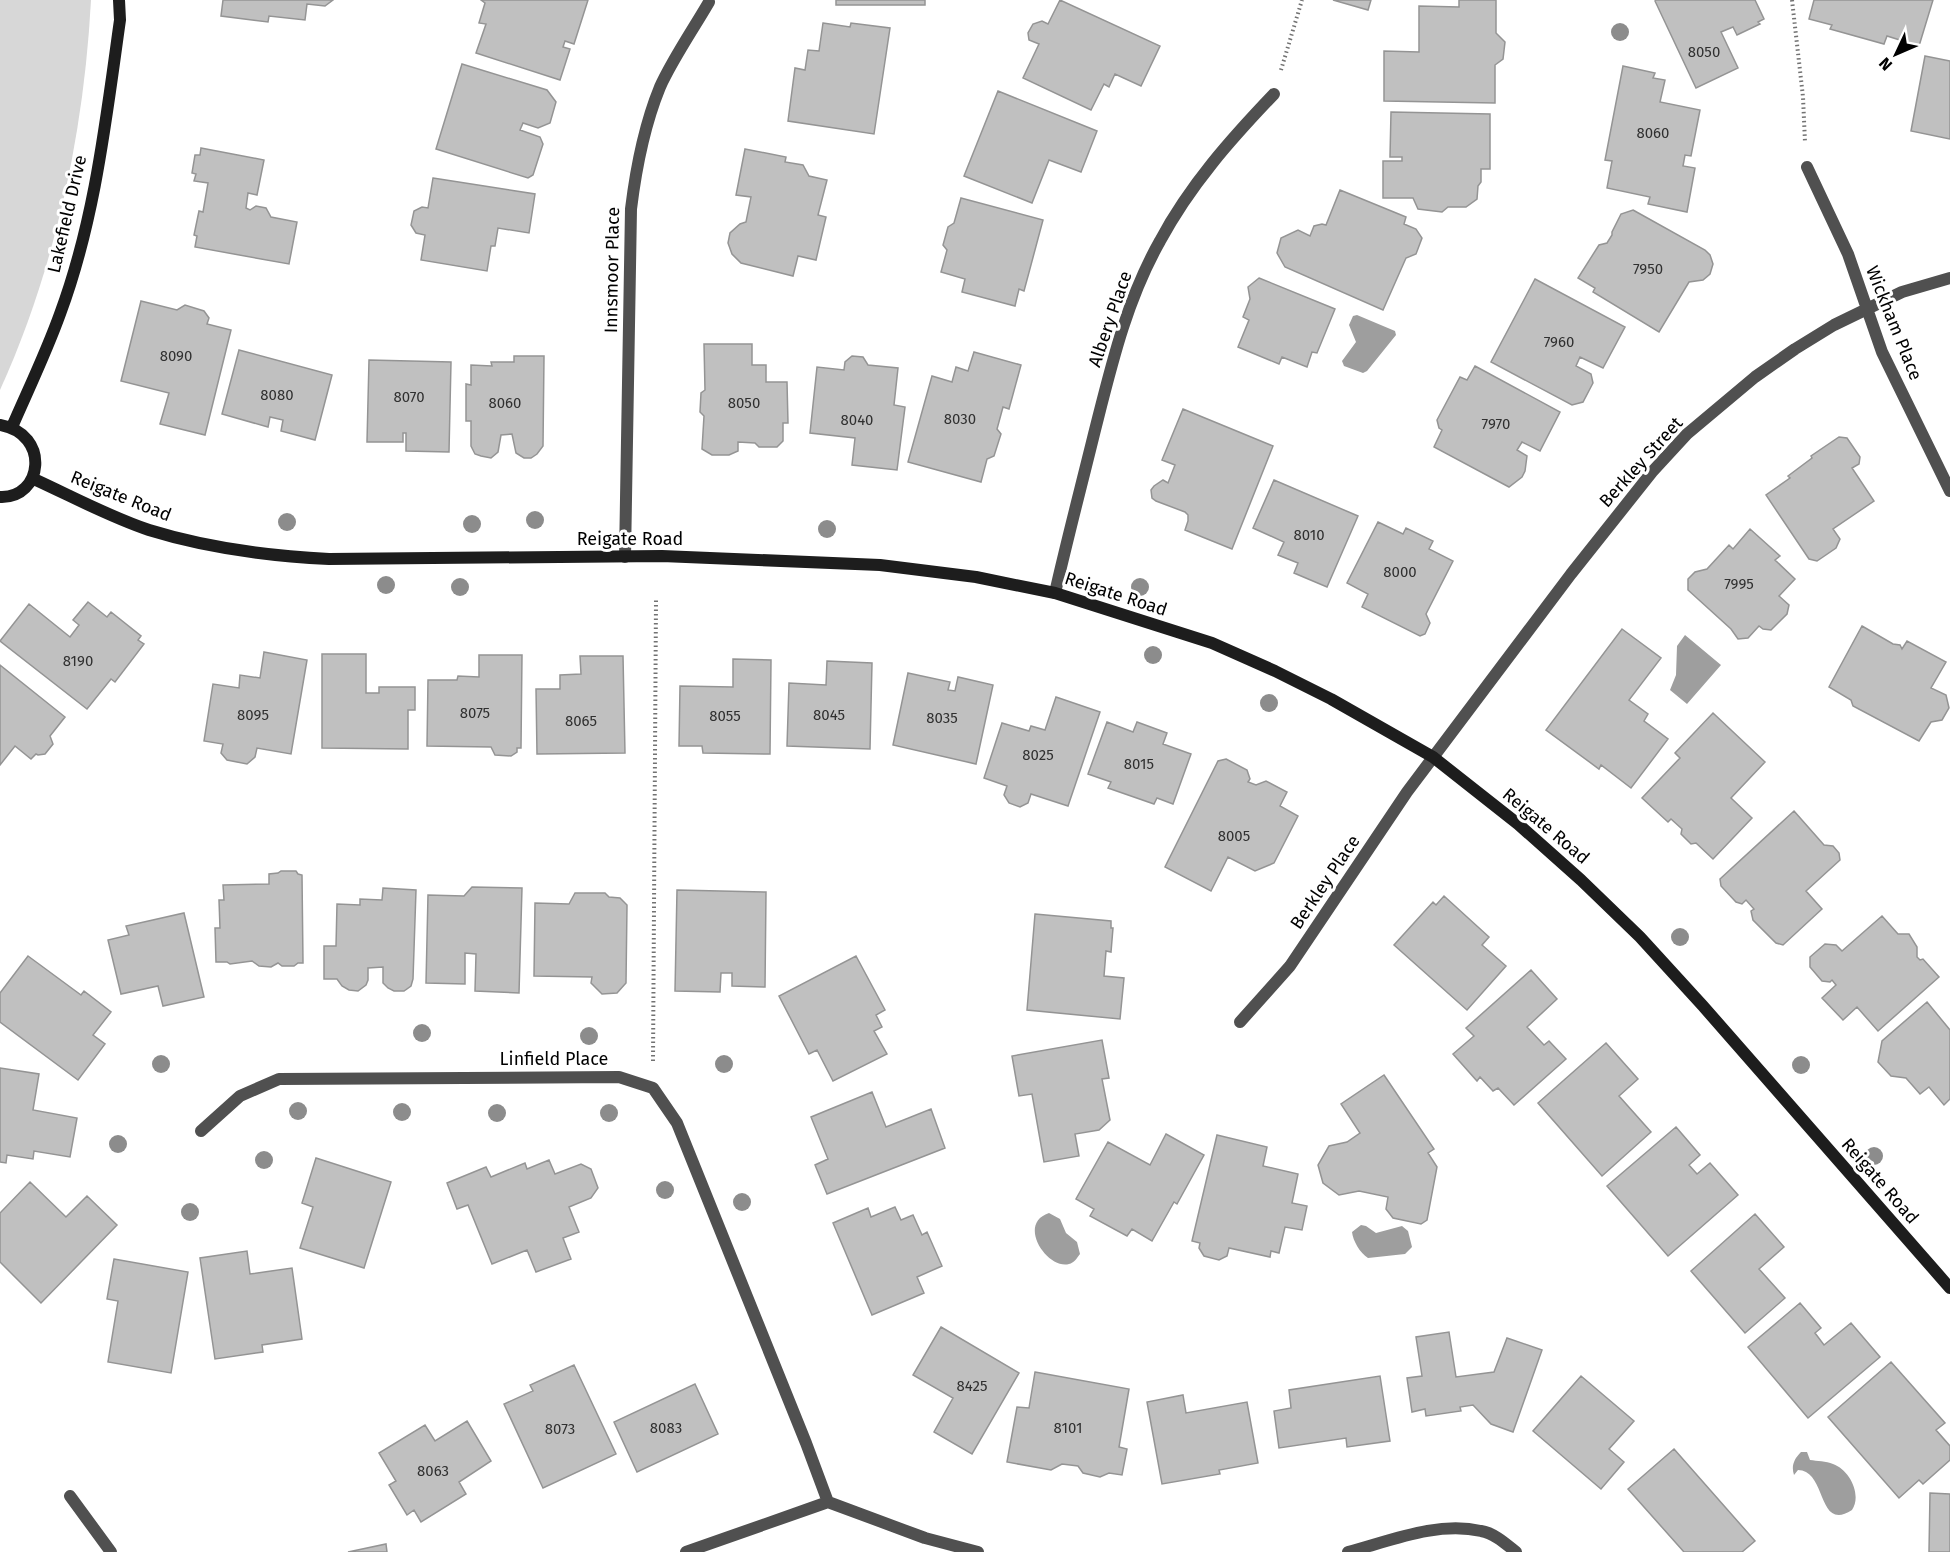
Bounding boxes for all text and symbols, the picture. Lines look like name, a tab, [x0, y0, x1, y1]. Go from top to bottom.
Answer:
north arrow	[1866, 24, 1926, 84]
house number: 8050	[1688, 43, 1720, 61]
text: N	[1875, 54, 1896, 74]
house number: 8060	[1636, 124, 1670, 142]
street label: Lakefield Drive	[43, 153, 91, 275]
street label: Innsmoor Place	[600, 207, 624, 333]
house number: 7950	[1633, 260, 1663, 278]
street label: Wickham Place	[1861, 263, 1927, 383]
street label: Albery Place	[1083, 268, 1137, 370]
house number: 7960	[1544, 333, 1574, 351]
house number: 8090	[160, 347, 192, 365]
house number: 8080	[260, 386, 294, 404]
house number: 8070	[393, 388, 425, 406]
house number: 8060	[488, 394, 522, 412]
house number: 8050	[728, 394, 760, 412]
house number: 8030	[944, 410, 976, 428]
house number: 8040	[841, 411, 874, 429]
street label: Berkley Street	[1595, 412, 1688, 512]
house number: 7970	[1482, 415, 1510, 433]
street label: Reigate Road	[67, 466, 175, 526]
house number: 8010	[1293, 526, 1325, 544]
street label: Reigate Road	[577, 528, 683, 550]
house number: 8000	[1383, 563, 1417, 581]
street label: Reigate Road	[1062, 567, 1170, 621]
house number: 7995	[1724, 575, 1754, 593]
house number: 8190	[63, 652, 93, 670]
house number: 8075	[460, 704, 490, 722]
house number: 8095	[237, 706, 269, 724]
house number: 8045	[813, 706, 845, 724]
house number: 8055	[709, 707, 741, 725]
house number: 8035	[926, 709, 958, 727]
house number: 8065	[565, 712, 597, 730]
house number: 8025	[1022, 746, 1054, 764]
house number: 8015	[1124, 755, 1154, 773]
street label: Reigate Road	[1498, 783, 1594, 869]
house number: 8005	[1218, 827, 1250, 845]
street label: Berkley Place	[1285, 831, 1365, 933]
street label: Linfield Place	[500, 1048, 608, 1070]
street label: Reigate Road	[1837, 1134, 1923, 1228]
house number: 8425	[957, 1377, 987, 1395]
house number: 8083	[650, 1419, 682, 1437]
house number: 8101	[1054, 1419, 1082, 1437]
house number: 8073	[545, 1420, 575, 1438]
house number: 8063	[417, 1462, 449, 1480]

